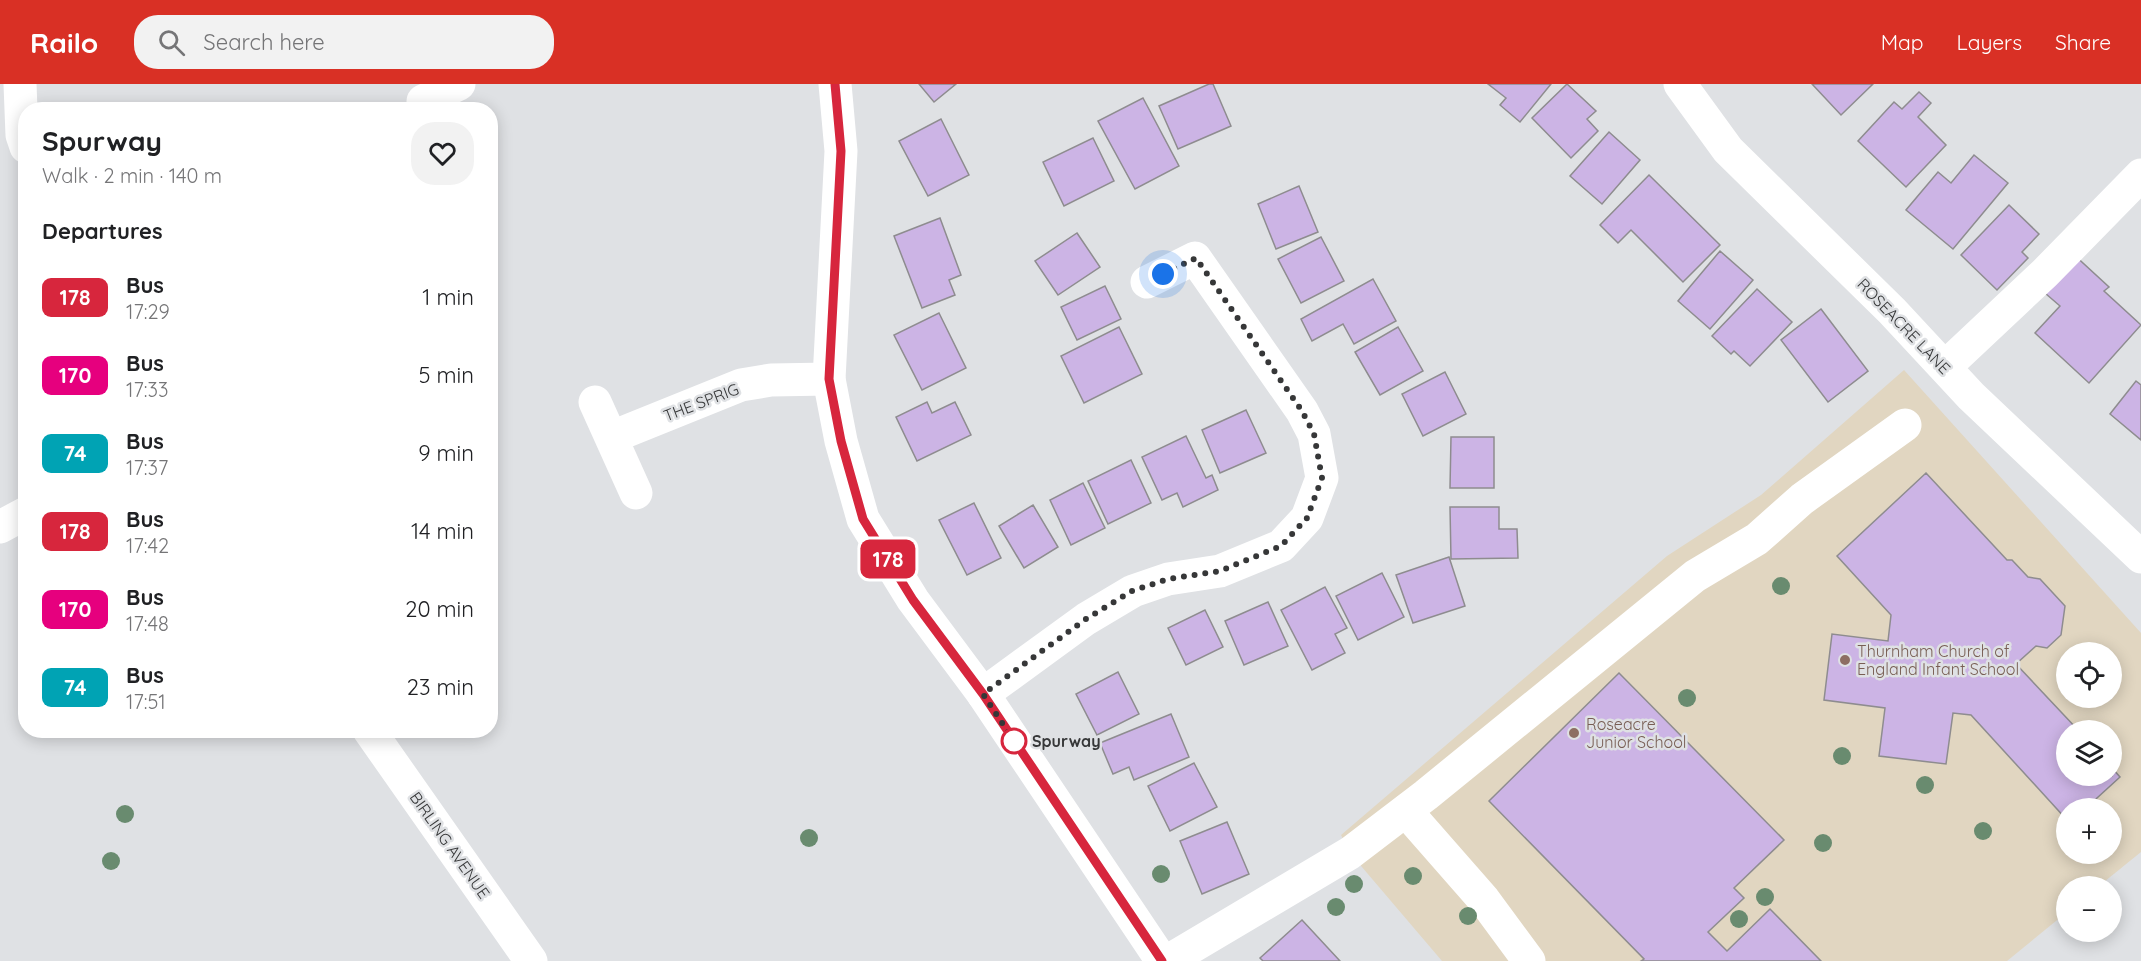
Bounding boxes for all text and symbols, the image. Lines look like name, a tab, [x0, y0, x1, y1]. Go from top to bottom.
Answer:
search box	[134, 15, 554, 69]
text: Railo	[30, 25, 98, 60]
icon: search	[155, 26, 188, 59]
text: Search here	[203, 28, 325, 56]
text: Map	[1881, 29, 1924, 55]
text: Layers	[1957, 29, 2022, 55]
text: Share	[2055, 29, 2111, 55]
button: heart	[411, 122, 474, 185]
text: Spurway	[42, 123, 162, 158]
text: Walk · 2 min · 140 m	[42, 163, 222, 188]
text: Departures	[42, 217, 163, 245]
your location	[1148, 259, 1178, 289]
text: Bus	[126, 271, 164, 299]
street label: ROSEACRE LANE	[1853, 274, 1955, 378]
text: 1 min	[422, 283, 474, 311]
text: 178	[59, 284, 91, 310]
text: 17:29	[126, 299, 170, 324]
text: Bus	[126, 349, 164, 377]
text: 5 min	[419, 361, 474, 389]
text: 170	[59, 362, 91, 388]
text: 17:33	[126, 377, 168, 402]
street label: THE SPRIG	[661, 379, 741, 425]
text: Bus	[126, 427, 164, 455]
text: 9 min	[418, 439, 474, 467]
text: 74	[63, 440, 87, 466]
text: 17:37	[126, 455, 168, 480]
text: Bus	[126, 505, 164, 533]
text: 14 min	[411, 517, 474, 545]
text: 178	[59, 518, 91, 544]
text: 17:42	[126, 533, 169, 558]
line badge: 178	[854, 540, 922, 578]
text: 178	[872, 546, 904, 572]
text: Bus	[126, 583, 164, 611]
text: 20 min	[405, 595, 474, 623]
text: 170	[59, 596, 91, 622]
text: 17:48	[126, 611, 169, 636]
place label: Thurnham Church of England Infant School	[1857, 641, 2019, 679]
map controls	[2056, 642, 2122, 942]
button: locate	[2056, 642, 2122, 708]
marker: Thurnham Church of England Infant School	[1838, 653, 1852, 667]
text: Bus	[126, 661, 164, 689]
text: 23 min	[407, 673, 474, 701]
text: 74	[63, 674, 87, 700]
text: 17:51	[126, 689, 166, 714]
place label: Roseacre Junior School	[1586, 714, 1687, 752]
button: layers	[2056, 720, 2122, 786]
marker: Roseacre Junior School	[1567, 726, 1581, 740]
marker: Spurway	[1001, 728, 1027, 754]
place label: Spurway	[1032, 731, 1101, 751]
street label: BIRLING AVENUE	[406, 788, 494, 902]
button: +	[2056, 798, 2122, 864]
button: −	[2056, 876, 2122, 942]

